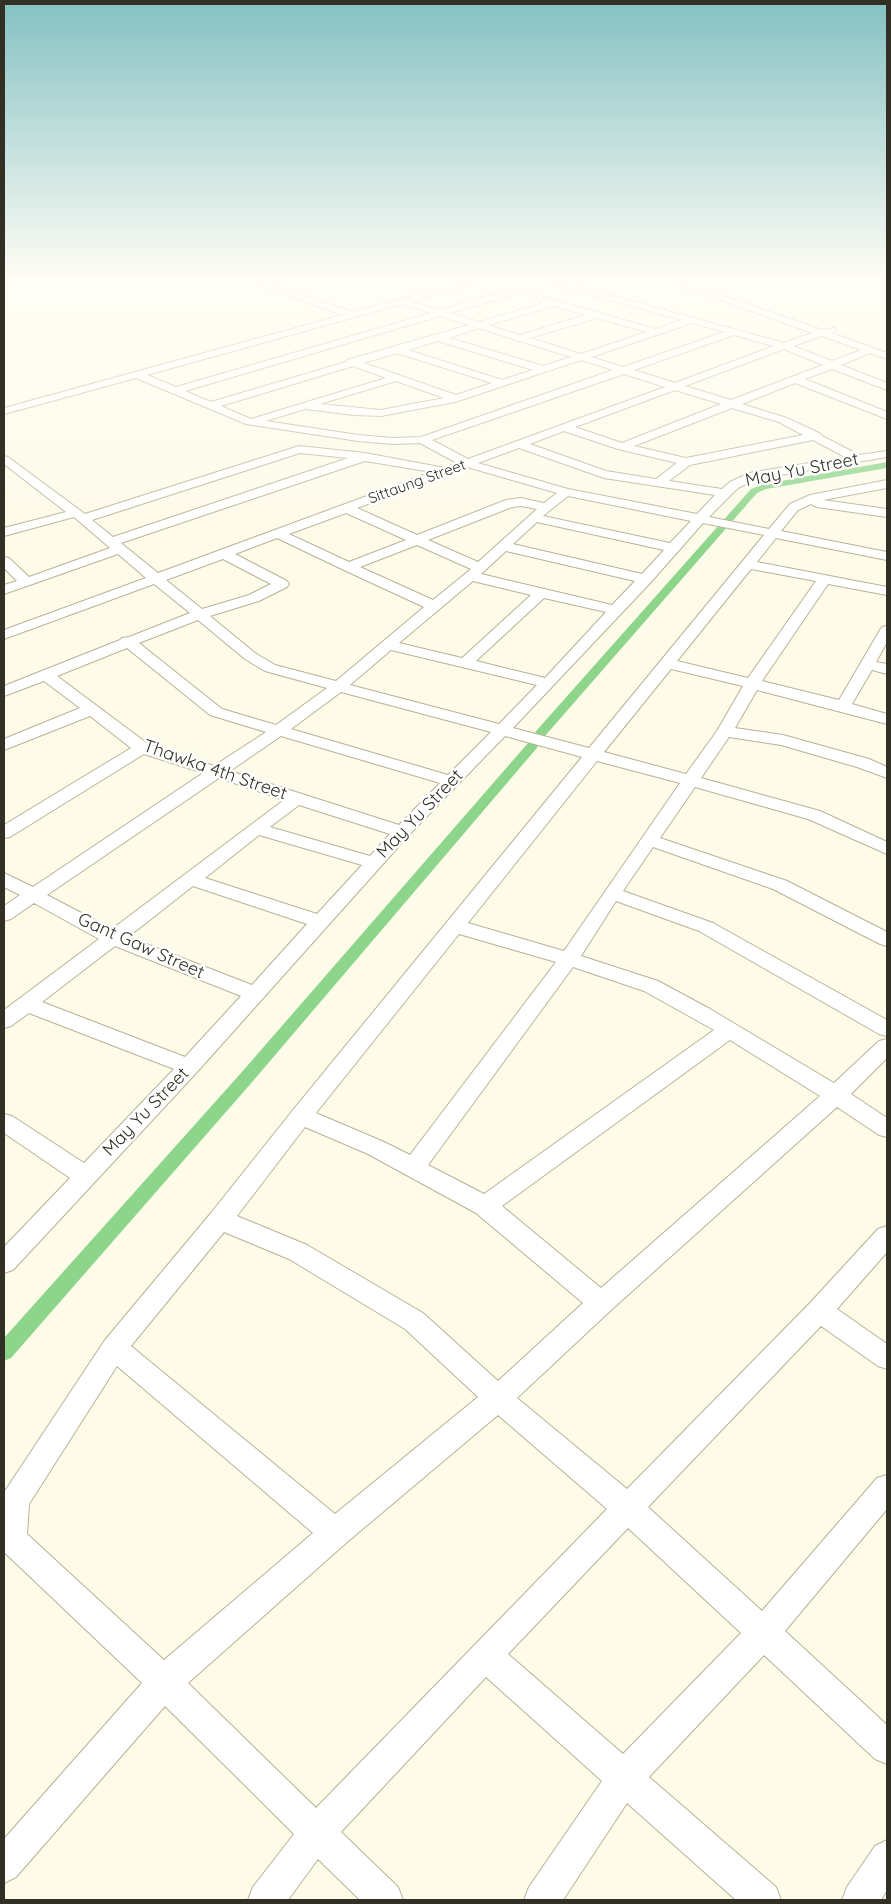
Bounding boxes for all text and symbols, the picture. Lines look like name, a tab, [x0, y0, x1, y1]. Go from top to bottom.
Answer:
street label: May Yu Street	[744, 448, 860, 492]
street label: Sittaung Street	[366, 456, 468, 508]
street label: Thawka 4th Street	[140, 735, 290, 805]
street label: May Yu Street	[372, 765, 468, 863]
street label: Gant Gaw Street	[74, 908, 208, 984]
street label: May Yu Street	[98, 1063, 194, 1161]

